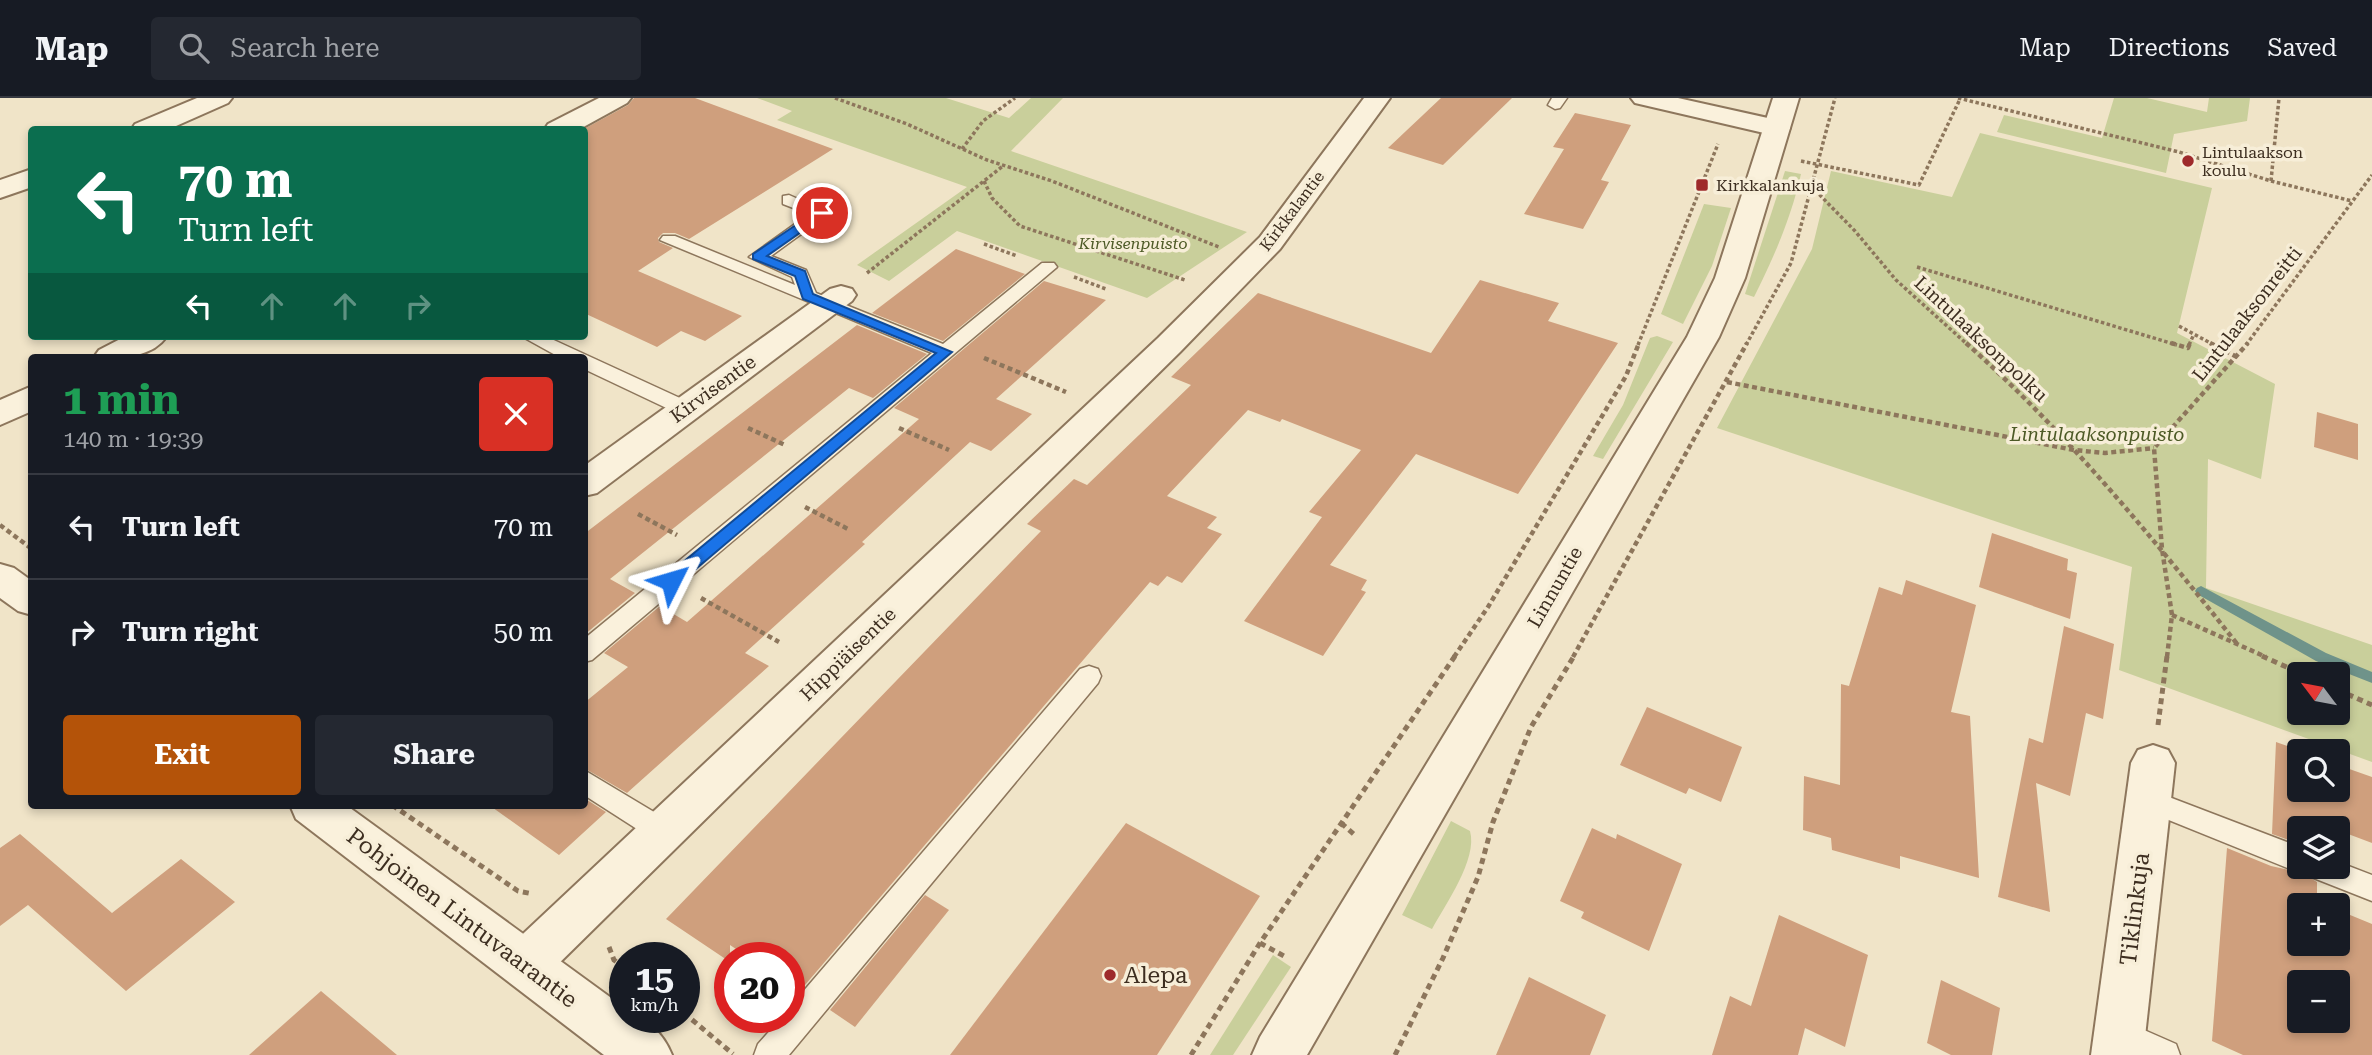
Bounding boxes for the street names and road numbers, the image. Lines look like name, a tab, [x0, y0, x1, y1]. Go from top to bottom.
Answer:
street label: Kirkkalantie	[1256, 167, 1328, 255]
street label: Lintulaaksonreitti	[2187, 242, 2307, 386]
street label: Lintulaaksonpolku	[1910, 271, 2052, 407]
street label: Kirvisentie	[666, 350, 760, 428]
street label: Linnuntie	[1523, 542, 1587, 632]
street label: Hippiäisentie	[795, 603, 901, 705]
street label: Pohjoinen Lintuvaarantie	[341, 822, 583, 1014]
street label: Tiklinkuja	[2115, 850, 2155, 967]

